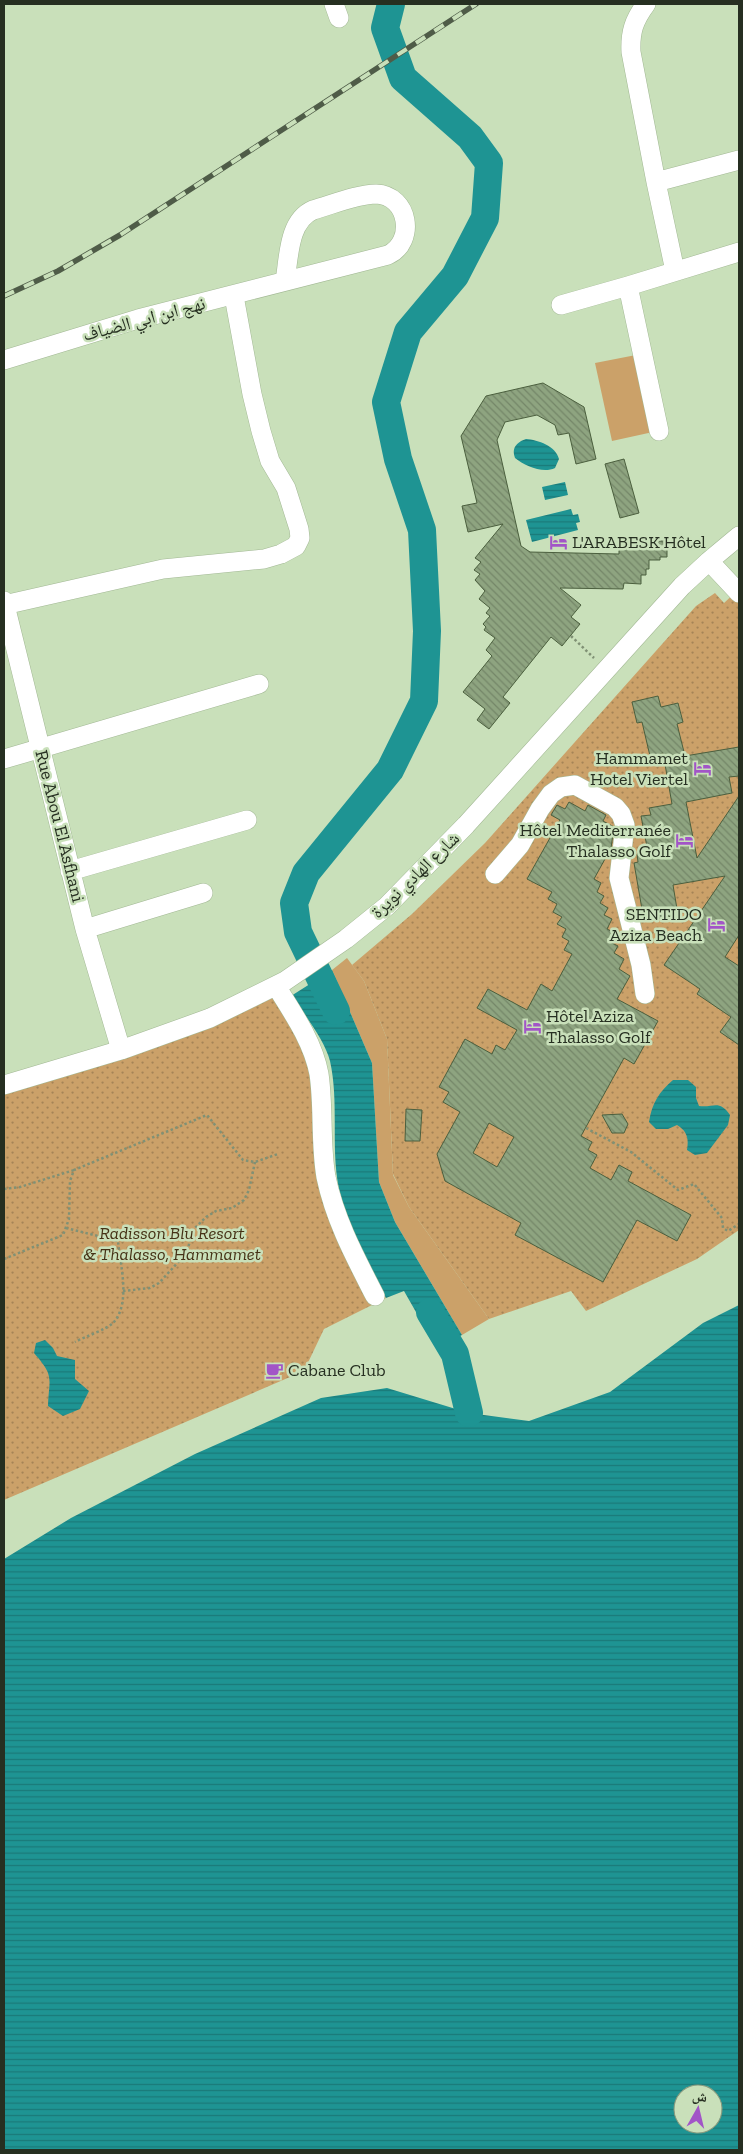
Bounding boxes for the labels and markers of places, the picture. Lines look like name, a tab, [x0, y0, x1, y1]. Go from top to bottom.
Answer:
place label: L'ARABESK Hôtel	[572, 531, 706, 553]
hotel icon: L'ARABESK Hôtel	[548, 532, 568, 552]
place label: Hammamet Hotel Viertel	[590, 747, 688, 790]
hotel icon: Hammamet Hotel Viertel	[692, 758, 712, 778]
place label: Hôtel Mediterranée Thalasso Golf	[520, 819, 672, 862]
hotel icon: Hôtel Mediterranée Thalasso Golf	[675, 830, 695, 850]
place label: SENTIDO Aziza Beach	[609, 903, 702, 946]
hotel icon: SENTIDO Aziza Beach	[706, 914, 726, 934]
place label: Hôtel Aziza Thalasso Golf	[546, 1005, 652, 1048]
hotel icon: Hôtel Aziza Thalasso Golf	[522, 1016, 542, 1036]
place label: Cabane Club	[288, 1359, 386, 1381]
cafe icon: Cabane Club	[264, 1360, 284, 1380]

